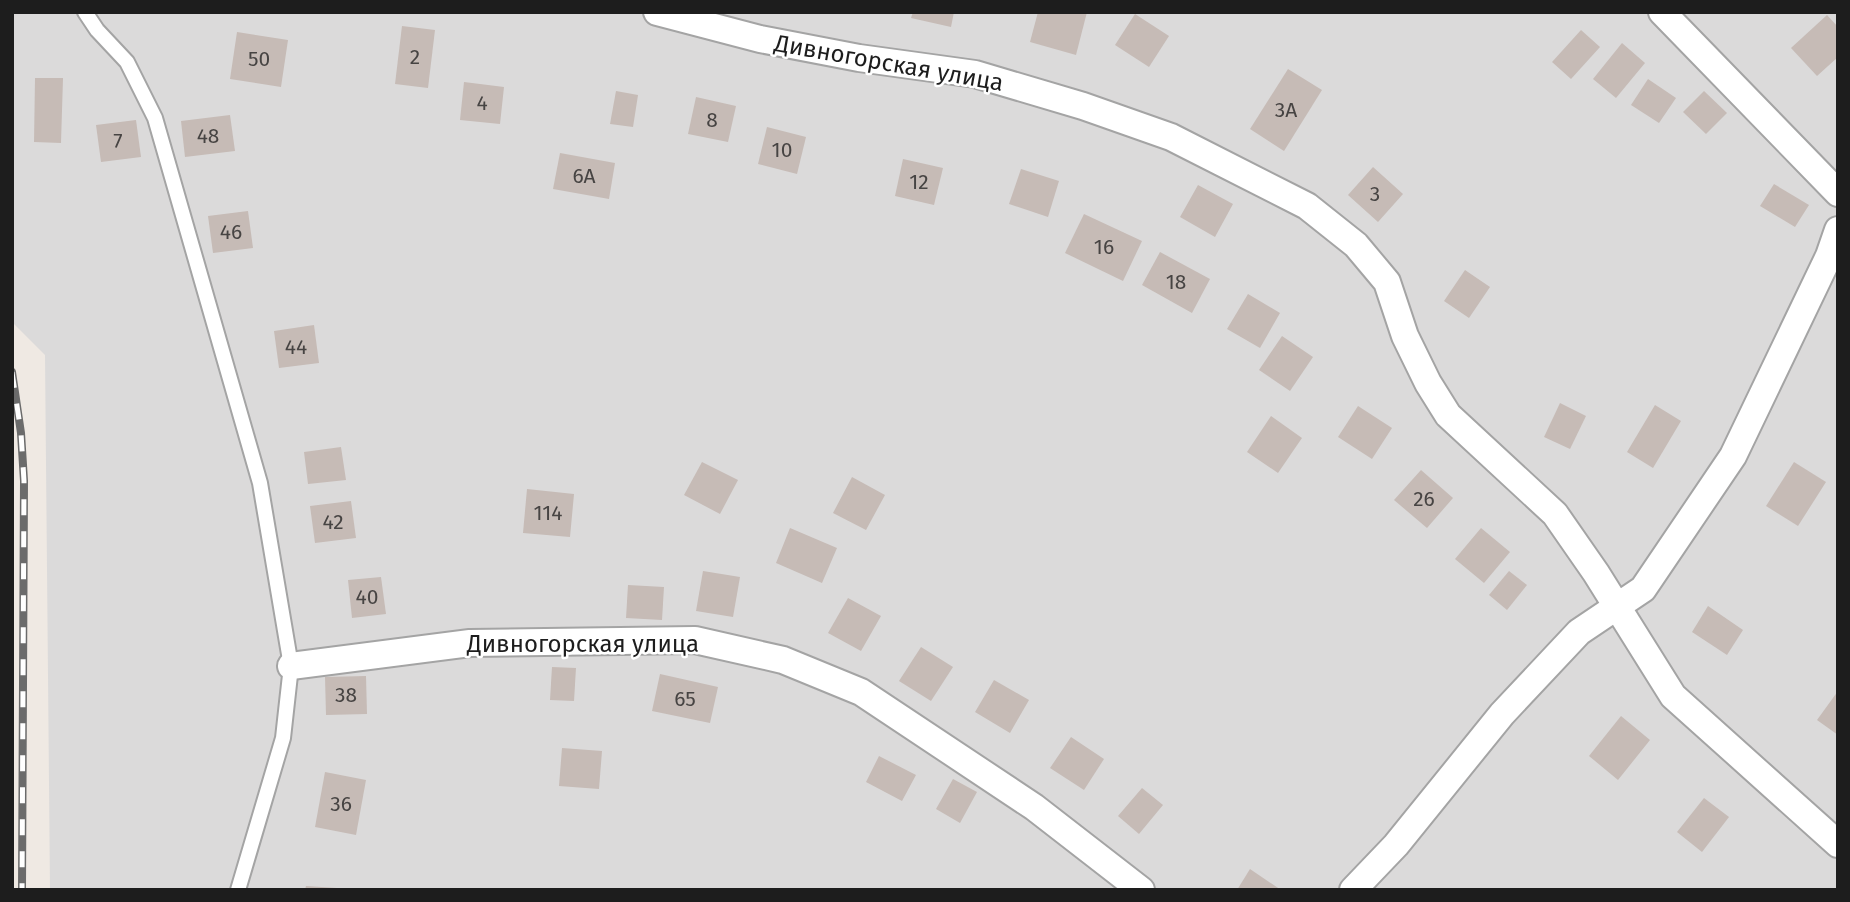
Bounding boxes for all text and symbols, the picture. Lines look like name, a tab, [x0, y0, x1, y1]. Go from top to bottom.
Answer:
street label: Дивногорская улица	[771, 29, 1006, 97]
house number: 2	[410, 44, 420, 70]
house number: 50	[248, 46, 270, 72]
house number: 4	[476, 90, 488, 116]
house number: 3А	[1275, 97, 1297, 123]
house number: 8	[706, 107, 718, 133]
house number: 48	[197, 123, 219, 149]
house number: 7	[113, 128, 123, 154]
house number: 10	[772, 137, 792, 163]
house number: 6А	[572, 163, 596, 189]
house number: 12	[909, 169, 929, 195]
house number: 3	[1370, 181, 1380, 207]
house number: 46	[220, 219, 242, 245]
house number: 16	[1094, 234, 1114, 260]
house number: 18	[1166, 269, 1186, 295]
house number: 44	[285, 334, 307, 360]
house number: 26	[1413, 486, 1435, 512]
house number: 114	[533, 500, 563, 526]
house number: 42	[322, 509, 344, 535]
house number: 40	[356, 584, 378, 610]
street label: Дивногорская улица	[466, 630, 699, 658]
house number: 38	[335, 682, 357, 708]
house number: 65	[674, 686, 696, 712]
house number: 36	[330, 791, 352, 817]

